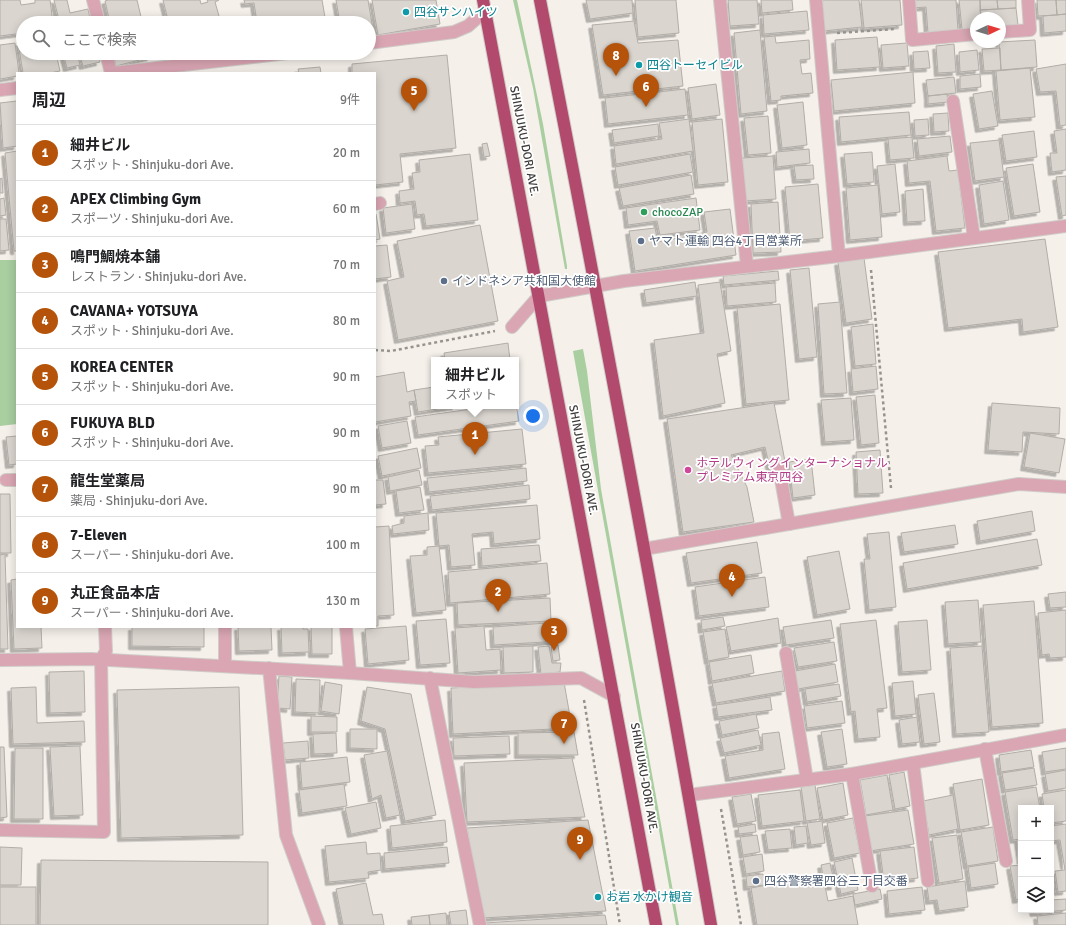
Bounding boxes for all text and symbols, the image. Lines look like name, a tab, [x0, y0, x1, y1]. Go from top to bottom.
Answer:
place label: 四谷サンハイツ	[414, 5, 498, 20]
marker: 四谷サンハイツ	[401, 7, 411, 17]
north arrow	[970, 12, 1006, 48]
search box	[16, 16, 376, 60]
icon: search	[30, 27, 52, 49]
text: ここで検索	[62, 31, 137, 49]
pin: 8	[603, 43, 629, 76]
place label: 四谷トーセイビル	[647, 58, 743, 73]
marker: 四谷トーセイビル	[634, 60, 644, 70]
pin: 6	[633, 74, 659, 107]
pin: 5	[401, 78, 427, 111]
street label: SHINJUKU-DORI AVE.	[506, 85, 542, 197]
text: 周辺	[32, 90, 66, 111]
text: 9件	[340, 92, 360, 108]
text: 細井ビル	[70, 136, 130, 154]
text: 1	[41, 145, 49, 161]
text: 20 m	[333, 145, 360, 161]
text: スポット · Shinjuku-dori Ave.	[70, 157, 234, 173]
text: APEX Climbing Gym	[70, 190, 201, 208]
text: 2	[41, 201, 49, 217]
text: 60 m	[333, 201, 360, 217]
place label: chocoZAP	[652, 205, 703, 220]
marker: chocoZAP	[639, 207, 649, 217]
text: スポーツ · Shinjuku-dori Ave.	[70, 211, 233, 227]
place label: ヤマト運輸 四谷4丁目営業所	[649, 234, 802, 249]
marker: ヤマト運輸 四谷4丁目営業所	[636, 236, 646, 246]
text: 鳴門鯛焼本舗	[70, 248, 160, 266]
text: 3	[41, 257, 49, 273]
text: 70 m	[333, 257, 360, 273]
text: レストラン · Shinjuku-dori Ave.	[70, 269, 247, 285]
place label: インドネシア共和国大使館	[452, 274, 596, 289]
marker: インドネシア共和国大使館	[439, 276, 449, 286]
text: CAVANA+ YOTSUYA	[70, 302, 198, 320]
text: 4	[41, 313, 49, 329]
text: 80 m	[333, 313, 360, 329]
text: スポット · Shinjuku-dori Ave.	[70, 323, 234, 339]
popup	[431, 357, 519, 409]
text: KOREA CENTER	[70, 358, 174, 376]
text: 細井ビル	[445, 366, 505, 384]
text: 5	[41, 369, 49, 385]
text: 90 m	[333, 369, 360, 385]
text: スポット · Shinjuku-dori Ave.	[70, 379, 234, 395]
text: スポット	[445, 387, 497, 403]
street label: SHINJUKU-DORI AVE.	[565, 404, 601, 516]
your location	[523, 406, 543, 426]
text: FUKUYA BLD	[70, 414, 155, 432]
pin: 1	[462, 422, 488, 455]
text: 6	[41, 425, 49, 441]
text: 90 m	[333, 425, 360, 441]
text: スポット · Shinjuku-dori Ave.	[70, 435, 234, 451]
place label: ホテルウィングインターナショナル プレミアム東京四谷	[696, 456, 888, 485]
marker: ホテルウィングインターナショナル プレミアム東京四谷	[683, 465, 693, 475]
text: 龍生堂薬局	[70, 472, 145, 490]
text: 7	[41, 481, 49, 497]
text: 90 m	[333, 481, 360, 497]
text: 薬局 · Shinjuku-dori Ave.	[70, 493, 208, 509]
text: 7-Eleven	[70, 526, 127, 544]
text: 8	[41, 537, 49, 553]
text: 100 m	[326, 537, 360, 553]
text: スーパー · Shinjuku-dori Ave.	[70, 547, 234, 563]
pin: 4	[719, 564, 745, 597]
pin: 2	[485, 579, 511, 612]
text: 丸正食品本店	[70, 584, 160, 602]
text: 9	[41, 593, 49, 609]
text: 130 m	[326, 593, 360, 609]
text: スーパー · Shinjuku-dori Ave.	[70, 605, 234, 621]
pin: 3	[541, 618, 567, 651]
pin: 7	[551, 711, 577, 744]
street label: SHINJUKU-DORI AVE.	[627, 722, 661, 834]
map controls	[1018, 805, 1054, 913]
button: +	[1018, 805, 1054, 841]
pin: 9	[567, 827, 593, 860]
button: −	[1018, 841, 1054, 877]
place label: 四谷警察署四谷三丁目交番	[764, 874, 908, 889]
marker: 四谷警察署四谷三丁目交番	[751, 876, 761, 886]
button: layers	[1018, 877, 1054, 913]
place label: お岩 水かけ観音	[606, 890, 693, 905]
marker: お岩 水かけ観音	[593, 892, 603, 902]

